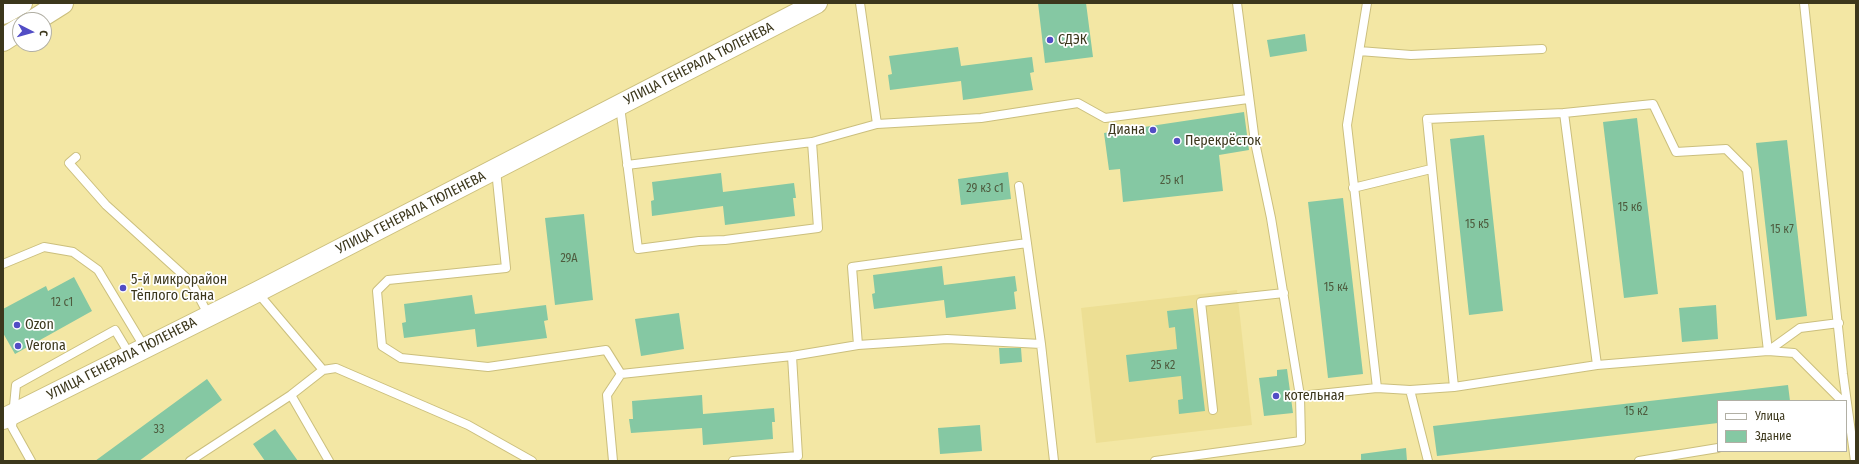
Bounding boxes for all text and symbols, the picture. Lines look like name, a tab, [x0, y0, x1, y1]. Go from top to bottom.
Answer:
north arrow	[12, 12, 52, 52]
street label: УЛИЦА ГЕНЕРАЛА ТЮЛЕНЕВА	[621, 19, 777, 109]
text: С	[37, 30, 50, 37]
place label: СДЭК	[1058, 32, 1087, 48]
marker: СДЭК	[1045, 35, 1055, 45]
place label: Диана	[1109, 122, 1145, 138]
marker: Диана	[1148, 125, 1158, 135]
place label: Перекрёсток	[1185, 133, 1261, 149]
marker: Перекрёсток	[1172, 136, 1182, 146]
street label: УЛИЦА ГЕНЕРАЛА ТЮЛЕНЕВА	[333, 168, 489, 258]
house number: 25 к1	[1160, 174, 1184, 188]
house number: 29 к3 с1	[966, 182, 1004, 196]
house number: 15 к6	[1618, 201, 1642, 215]
house number: 15 к5	[1465, 218, 1489, 232]
house number: 15 к7	[1770, 223, 1794, 237]
house number: 29А	[560, 252, 578, 266]
place label: 5-й микрорайон Тёплого Стана	[131, 272, 227, 304]
house number: 15 к4	[1324, 281, 1348, 295]
marker: 5-й микрорайон Тёплого Стана	[118, 283, 128, 293]
house number: 12 с1	[51, 296, 73, 310]
street label: УЛИЦА ГЕНЕРАЛА ТЮЛЕНЕВА	[44, 314, 200, 404]
place label: Ozon	[25, 317, 54, 333]
marker: Ozon	[12, 320, 22, 330]
place label: Verona	[26, 338, 66, 354]
marker: Verona	[13, 341, 23, 351]
house number: 25 к2	[1151, 359, 1175, 373]
place label: котельная	[1284, 388, 1345, 404]
marker: котельная	[1271, 391, 1281, 401]
legend	[1717, 400, 1847, 452]
house number: 15 к2	[1624, 405, 1648, 419]
text: Улица	[1755, 409, 1785, 423]
house number: 33	[154, 423, 164, 437]
text: Здание	[1755, 429, 1791, 443]

